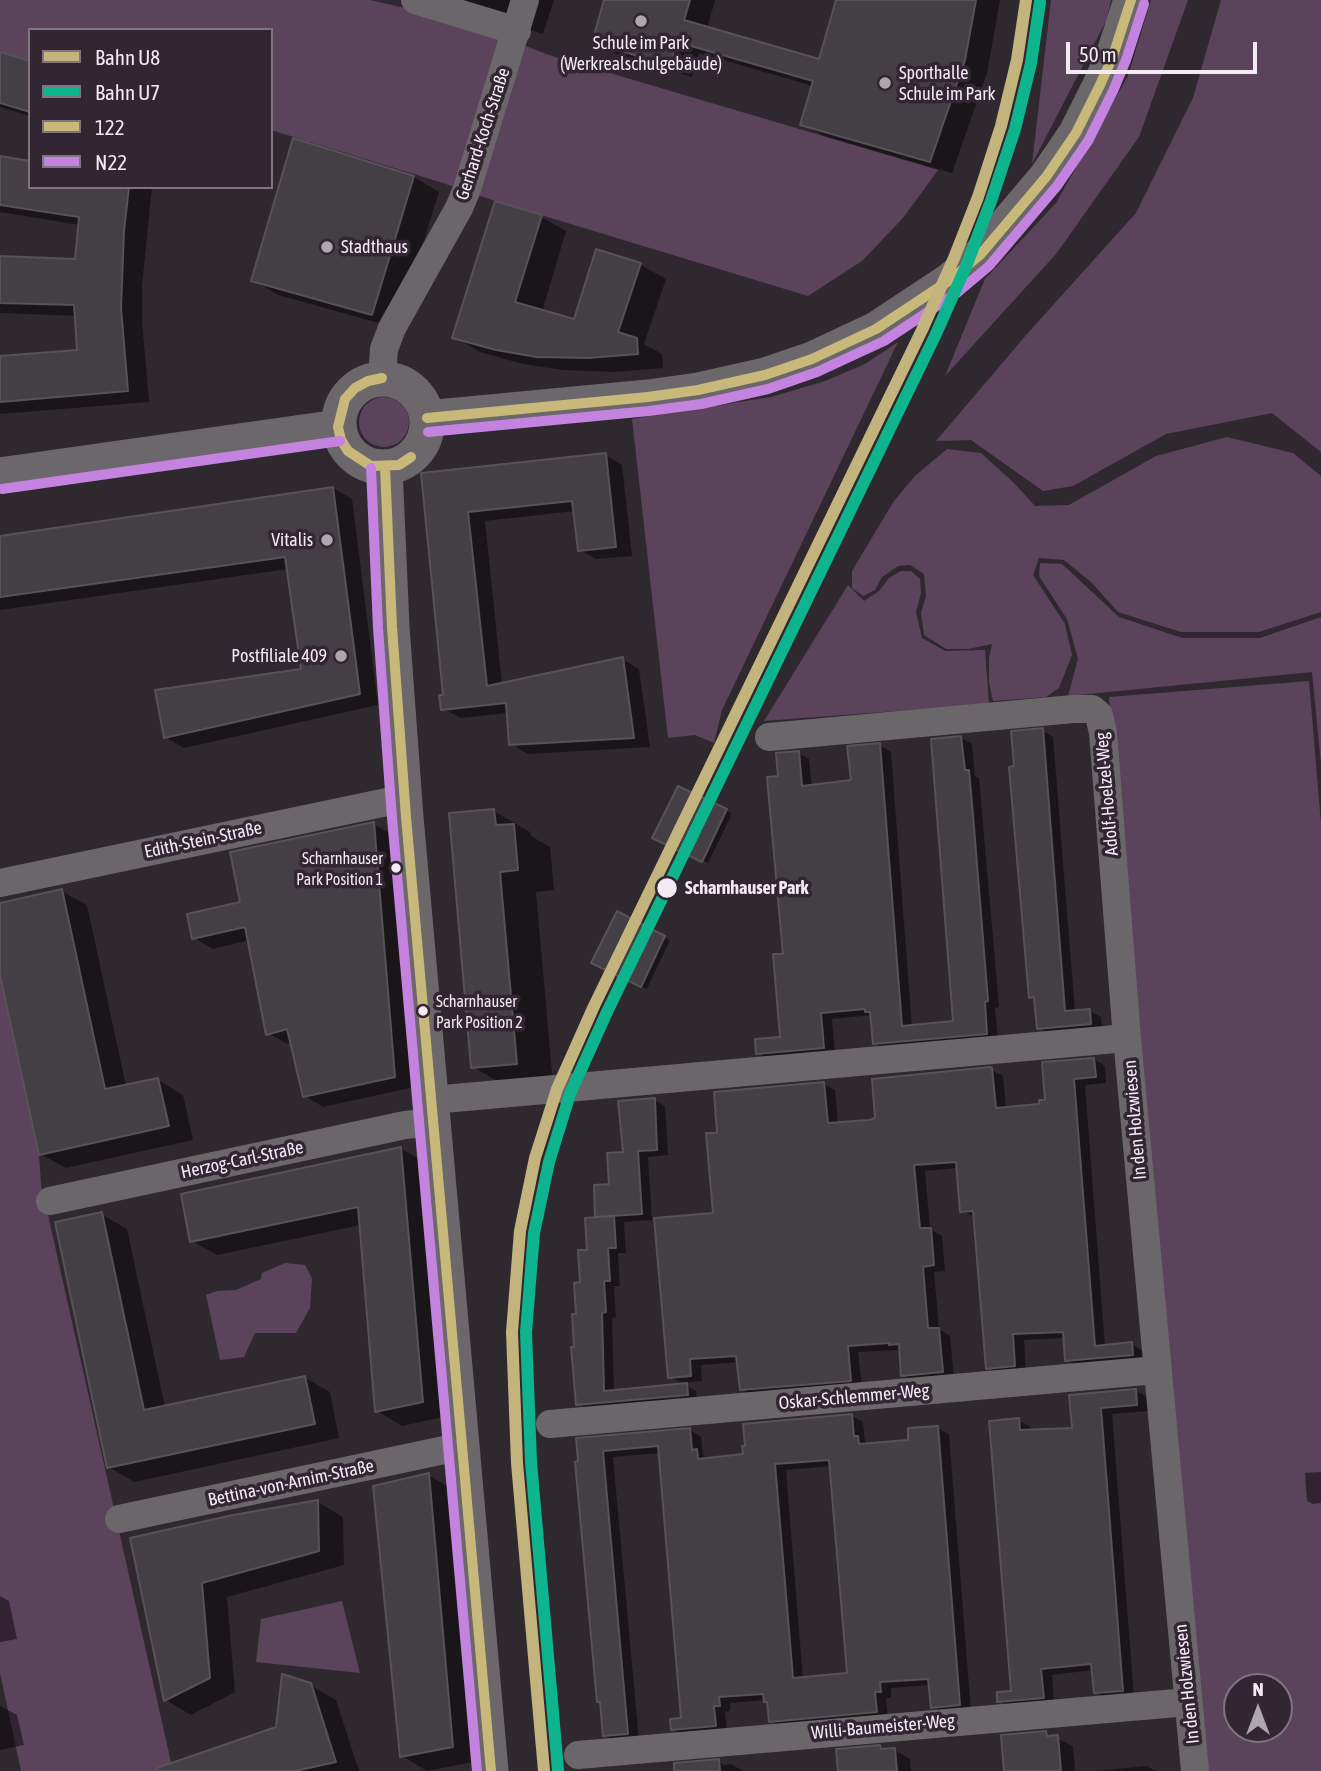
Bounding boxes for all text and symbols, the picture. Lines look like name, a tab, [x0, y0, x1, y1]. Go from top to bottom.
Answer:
marker: Schule im Park (Werkrealschulgebäude)	[633, 13, 649, 29]
legend	[28, 28, 273, 189]
scale bar	[1069, 28, 1260, 72]
place label: Schule im Park (Werkrealschulgebäude)	[560, 32, 722, 74]
text: 50 m	[1079, 42, 1117, 66]
text: Bahn U8	[95, 45, 160, 69]
place label: Sporthalle Schule im Park	[899, 62, 995, 104]
street label: Gerhard-Koch-Straße	[451, 65, 515, 203]
marker: Sporthalle Schule im Park	[877, 75, 893, 91]
text: Bahn U7	[95, 80, 160, 104]
text: 122	[95, 115, 125, 139]
text: N22	[95, 150, 127, 174]
place label: Stadthaus	[341, 236, 408, 258]
marker: Stadthaus	[319, 239, 335, 255]
place label: Vitalis	[271, 529, 313, 551]
marker: Vitalis	[319, 532, 335, 548]
place label: Postfiliale 409	[231, 645, 327, 667]
marker: Postfiliale 409	[333, 648, 349, 664]
street label: Adolf-Hoelzel-Weg	[1091, 731, 1123, 857]
street label: Edith-Stein-Straße	[142, 817, 264, 863]
place label: Scharnhauser Park Position 1	[296, 849, 383, 887]
marker: Scharnhauser Park Position 1	[389, 861, 403, 875]
marker: Scharnhauser Park	[655, 876, 679, 900]
place label: Scharnhauser Park	[685, 877, 809, 899]
place label: Scharnhauser Park Position 2	[436, 992, 523, 1030]
marker: Scharnhauser Park Position 2	[416, 1004, 430, 1018]
street label: In den Holzwiesen	[1119, 1059, 1151, 1181]
street label: Herzog-Carl-Straße	[179, 1136, 305, 1184]
street label: Oskar-Schlemmer-Weg	[778, 1380, 930, 1414]
street label: Bettina-von-Arnim-Straße	[206, 1455, 376, 1511]
street label: In den Holzwiesen	[1170, 1623, 1204, 1745]
north arrow	[1223, 1673, 1293, 1743]
text: N	[1252, 1678, 1264, 1700]
street label: Willi-Baumeister-Weg	[810, 1710, 956, 1744]

